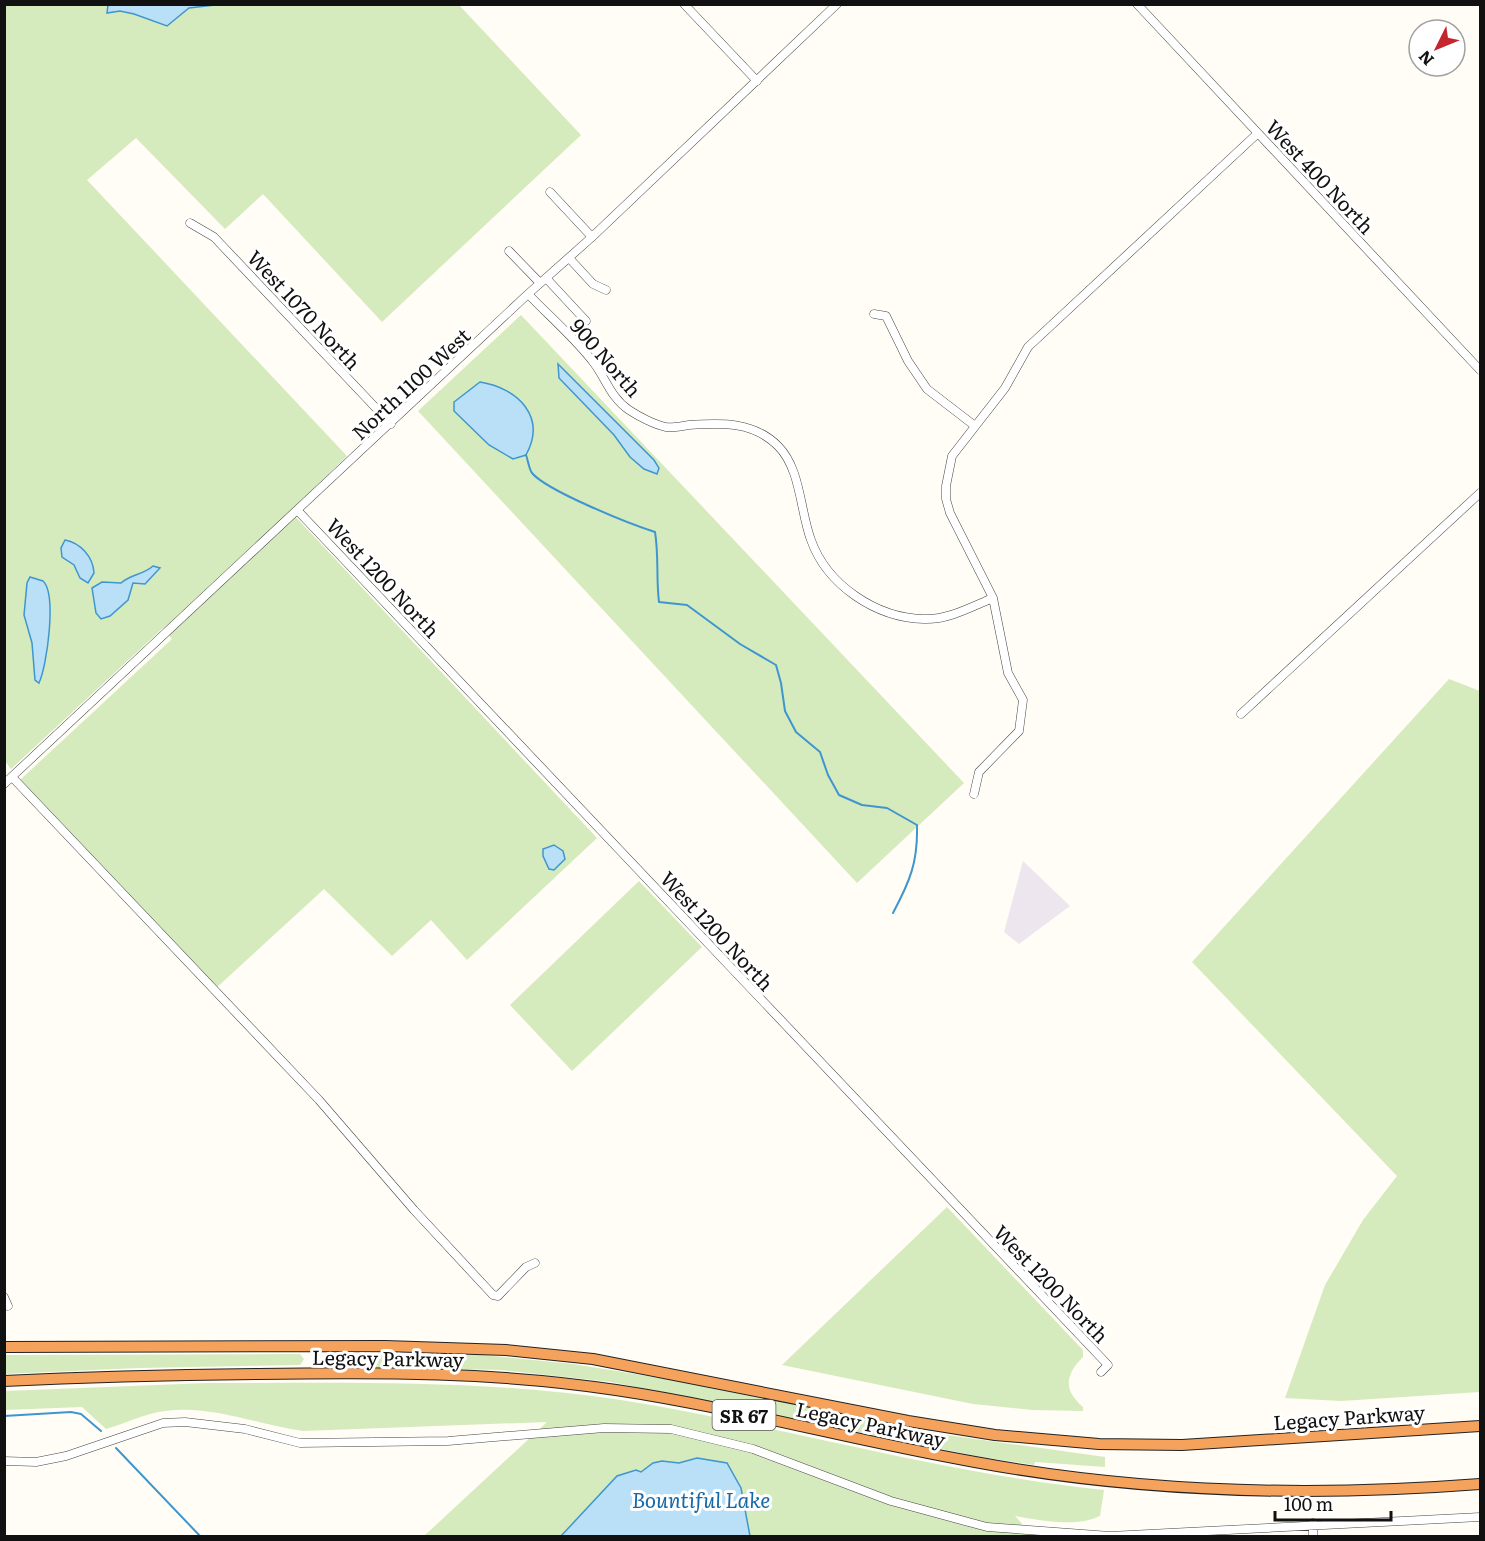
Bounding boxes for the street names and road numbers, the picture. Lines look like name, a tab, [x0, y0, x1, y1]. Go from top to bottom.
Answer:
street label: West 400 North	[1260, 112, 1382, 240]
street label: West 1070 North	[241, 242, 369, 376]
street label: 900 North	[564, 311, 650, 403]
street label: North 1100 West	[344, 320, 476, 446]
street label: West 1200 North	[320, 510, 448, 644]
street label: West 1200 North	[654, 863, 782, 997]
street label: West 1200 North	[988, 1217, 1116, 1349]
street label: Legacy Parkway	[312, 1341, 465, 1373]
street label: Legacy Parkway	[794, 1393, 949, 1454]
street label: Legacy Parkway	[1272, 1396, 1426, 1436]
road number: SR 67	[712, 1400, 776, 1430]

